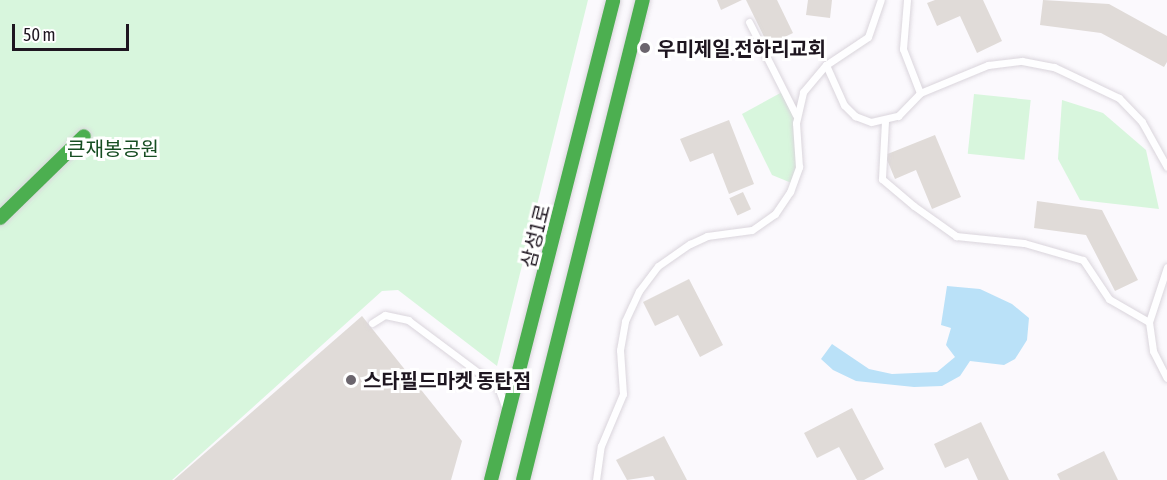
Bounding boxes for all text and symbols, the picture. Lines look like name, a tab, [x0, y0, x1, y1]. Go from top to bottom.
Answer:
scale bar	[15, 12, 132, 50]
text: 50 m	[23, 24, 55, 45]
place label: 우미제일.전하리교회	[657, 36, 826, 60]
marker: 우미제일.전하리교회	[638, 41, 652, 55]
park label: 큰재봉공원	[67, 136, 159, 160]
street label: 삼성1로	[516, 202, 554, 270]
place label: 스타필드마켓 동탄점	[363, 368, 531, 392]
marker: 스타필드마켓 동탄점	[344, 373, 358, 387]

